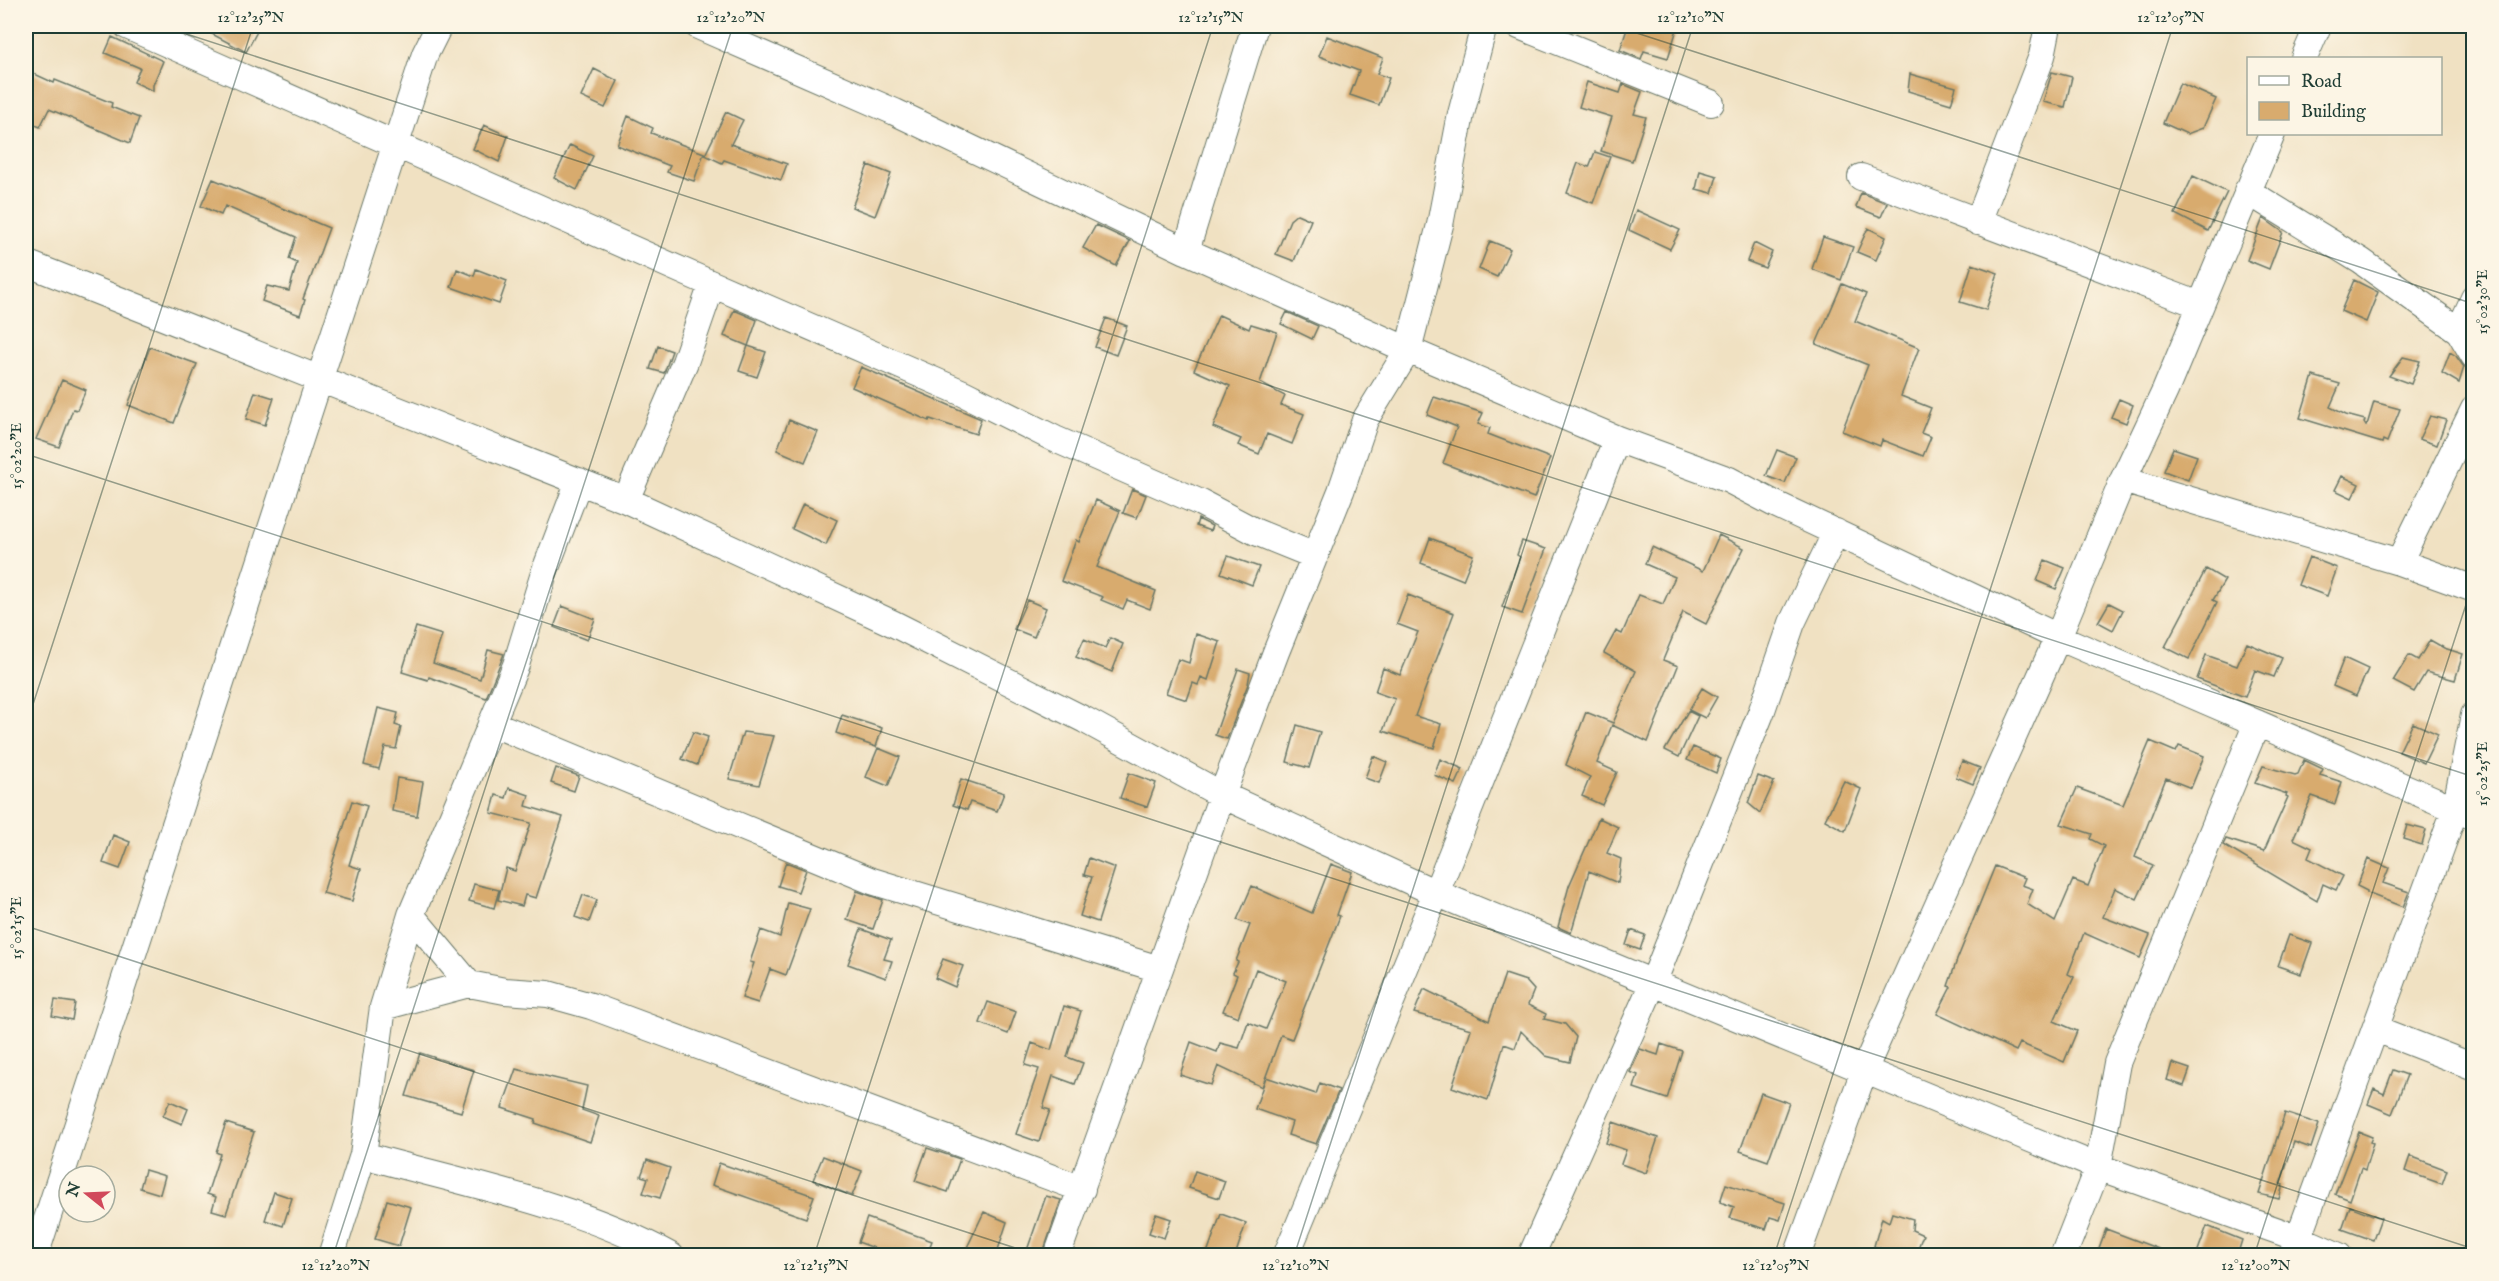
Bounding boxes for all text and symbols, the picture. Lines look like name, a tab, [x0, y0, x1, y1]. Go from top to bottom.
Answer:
text: 12°12'25"N	[217, 8, 285, 27]
text: 12°12'20"N	[697, 8, 766, 27]
text: 12°12'15"N	[1178, 8, 1244, 27]
text: 12°12'10"N	[1657, 8, 1725, 27]
text: 12°12'05"N	[2137, 8, 2205, 27]
legend	[2247, 57, 2442, 135]
text: Road	[2301, 71, 2342, 94]
text: Building	[2301, 101, 2366, 124]
text: 15°02'30"E	[2473, 269, 2492, 335]
text: 15°02'20"E	[7, 423, 26, 489]
text: 15°02'25"E	[2473, 742, 2492, 806]
text: 15°02'15"E	[7, 896, 26, 960]
north arrow	[57, 1164, 117, 1224]
text: N	[63, 1180, 86, 1201]
text: 12°12'20"N	[302, 1256, 371, 1275]
text: 12°12'15"N	[783, 1256, 849, 1275]
text: 12°12'10"N	[1262, 1256, 1330, 1275]
text: 12°12'05"N	[1742, 1256, 1810, 1275]
text: 12°12'00"N	[2221, 1256, 2291, 1275]

